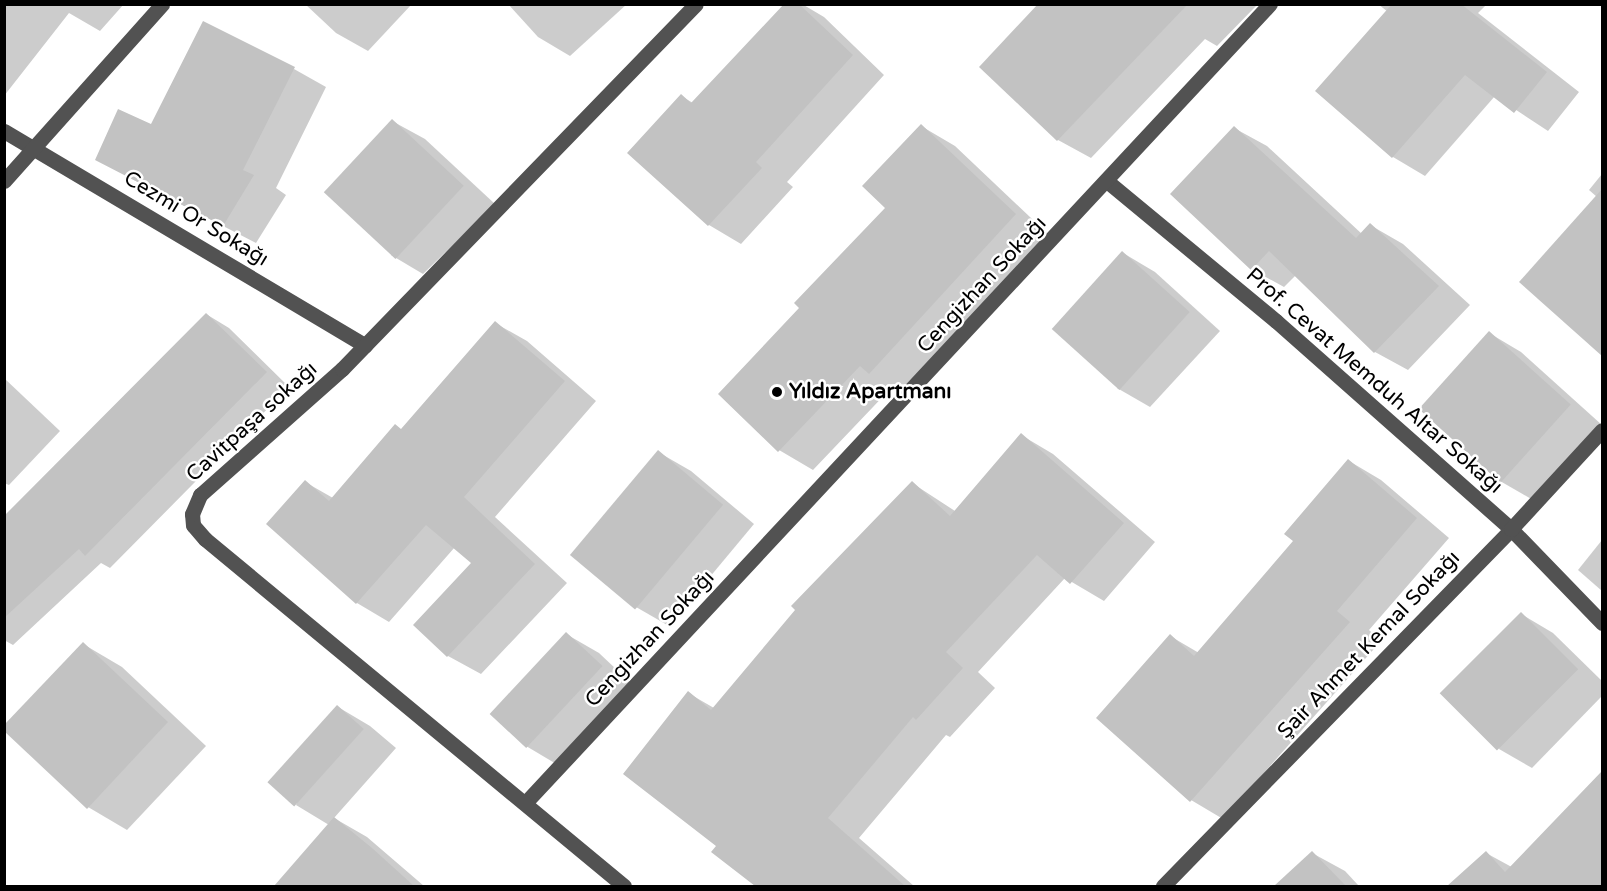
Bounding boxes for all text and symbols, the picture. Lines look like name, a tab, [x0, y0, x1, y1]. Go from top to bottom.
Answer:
street label: Cezmi Or Sokağı	[119, 166, 273, 272]
street label: Cengizhan Sokağı	[912, 211, 1052, 359]
street label: Prof. Cevat Memduh Altar Sokağı	[1241, 263, 1507, 499]
street label: Cavitpaşa sokağı	[181, 357, 323, 487]
place label: Yıldız Apartmanı	[789, 379, 952, 405]
marker: Yıldız Apartmanı	[770, 385, 784, 399]
street label: Şair Ahmet Kemal Sokağı	[1273, 546, 1465, 744]
street label: Cengizhan Sokağı	[580, 565, 720, 713]

